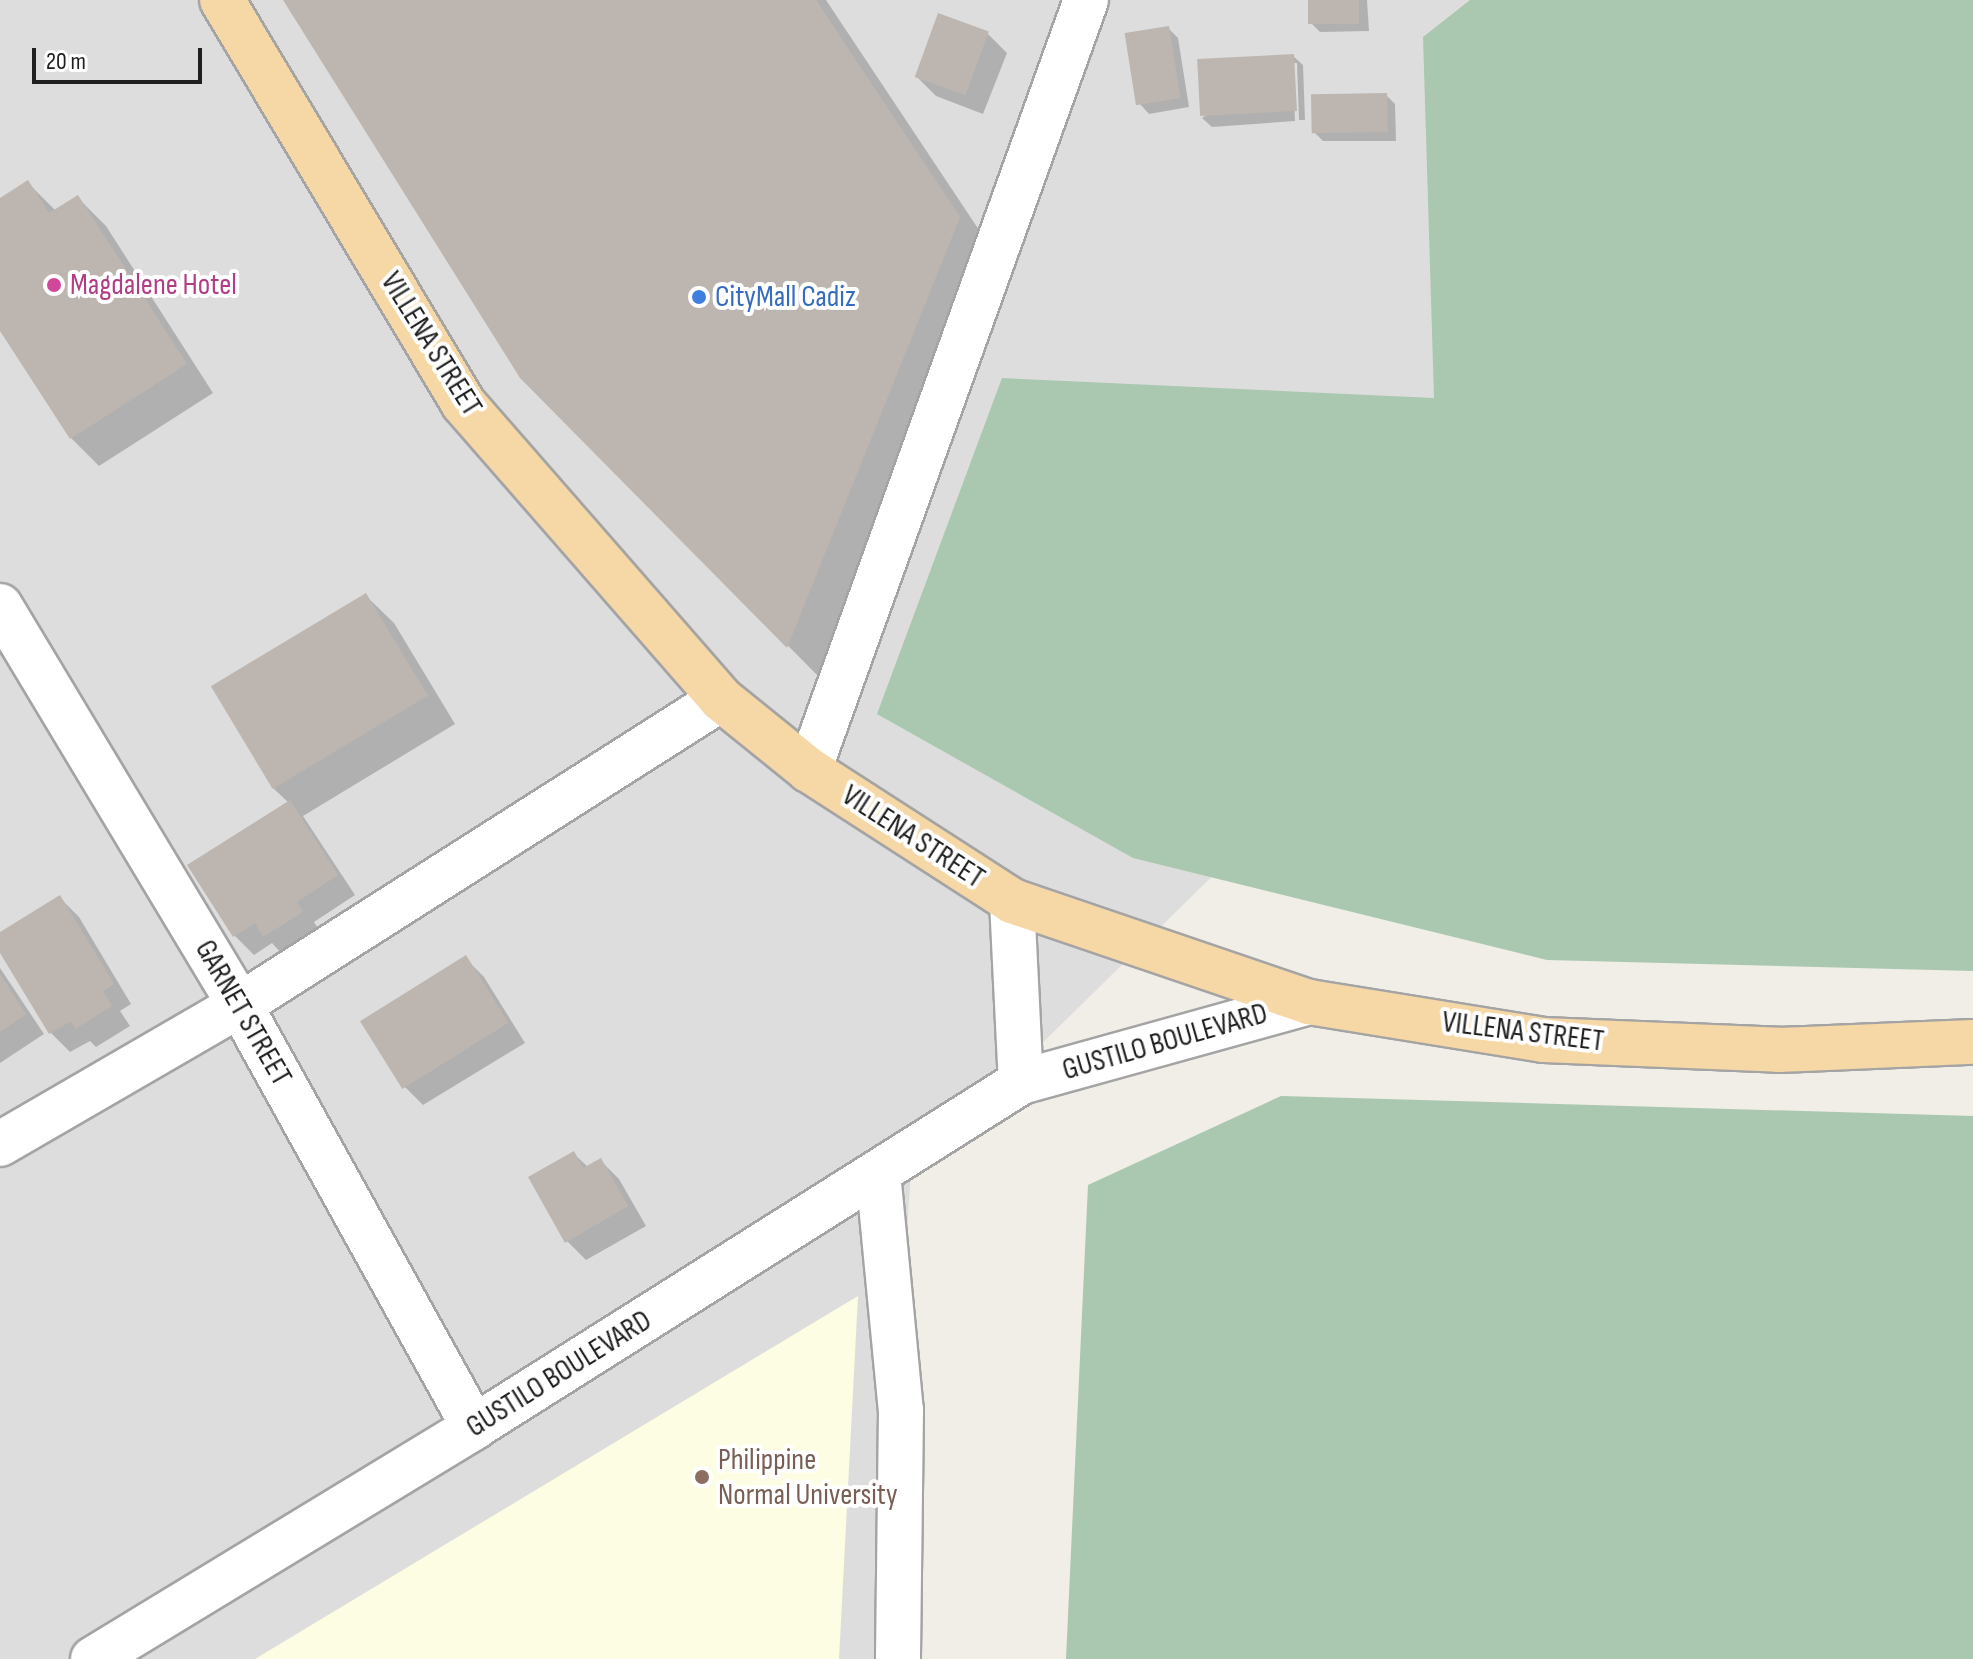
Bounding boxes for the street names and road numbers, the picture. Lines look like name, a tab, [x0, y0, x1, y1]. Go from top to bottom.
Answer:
street label: VILLENA STREET	[373, 266, 489, 422]
street label: VILLENA STREET	[835, 778, 991, 896]
street label: GARNET STREET	[187, 934, 299, 1092]
street label: GUSTILO BOULEVARD	[1058, 996, 1272, 1088]
street label: VILLENA STREET	[1440, 1004, 1606, 1060]
street label: GUSTILO BOULEVARD	[460, 1303, 658, 1445]

